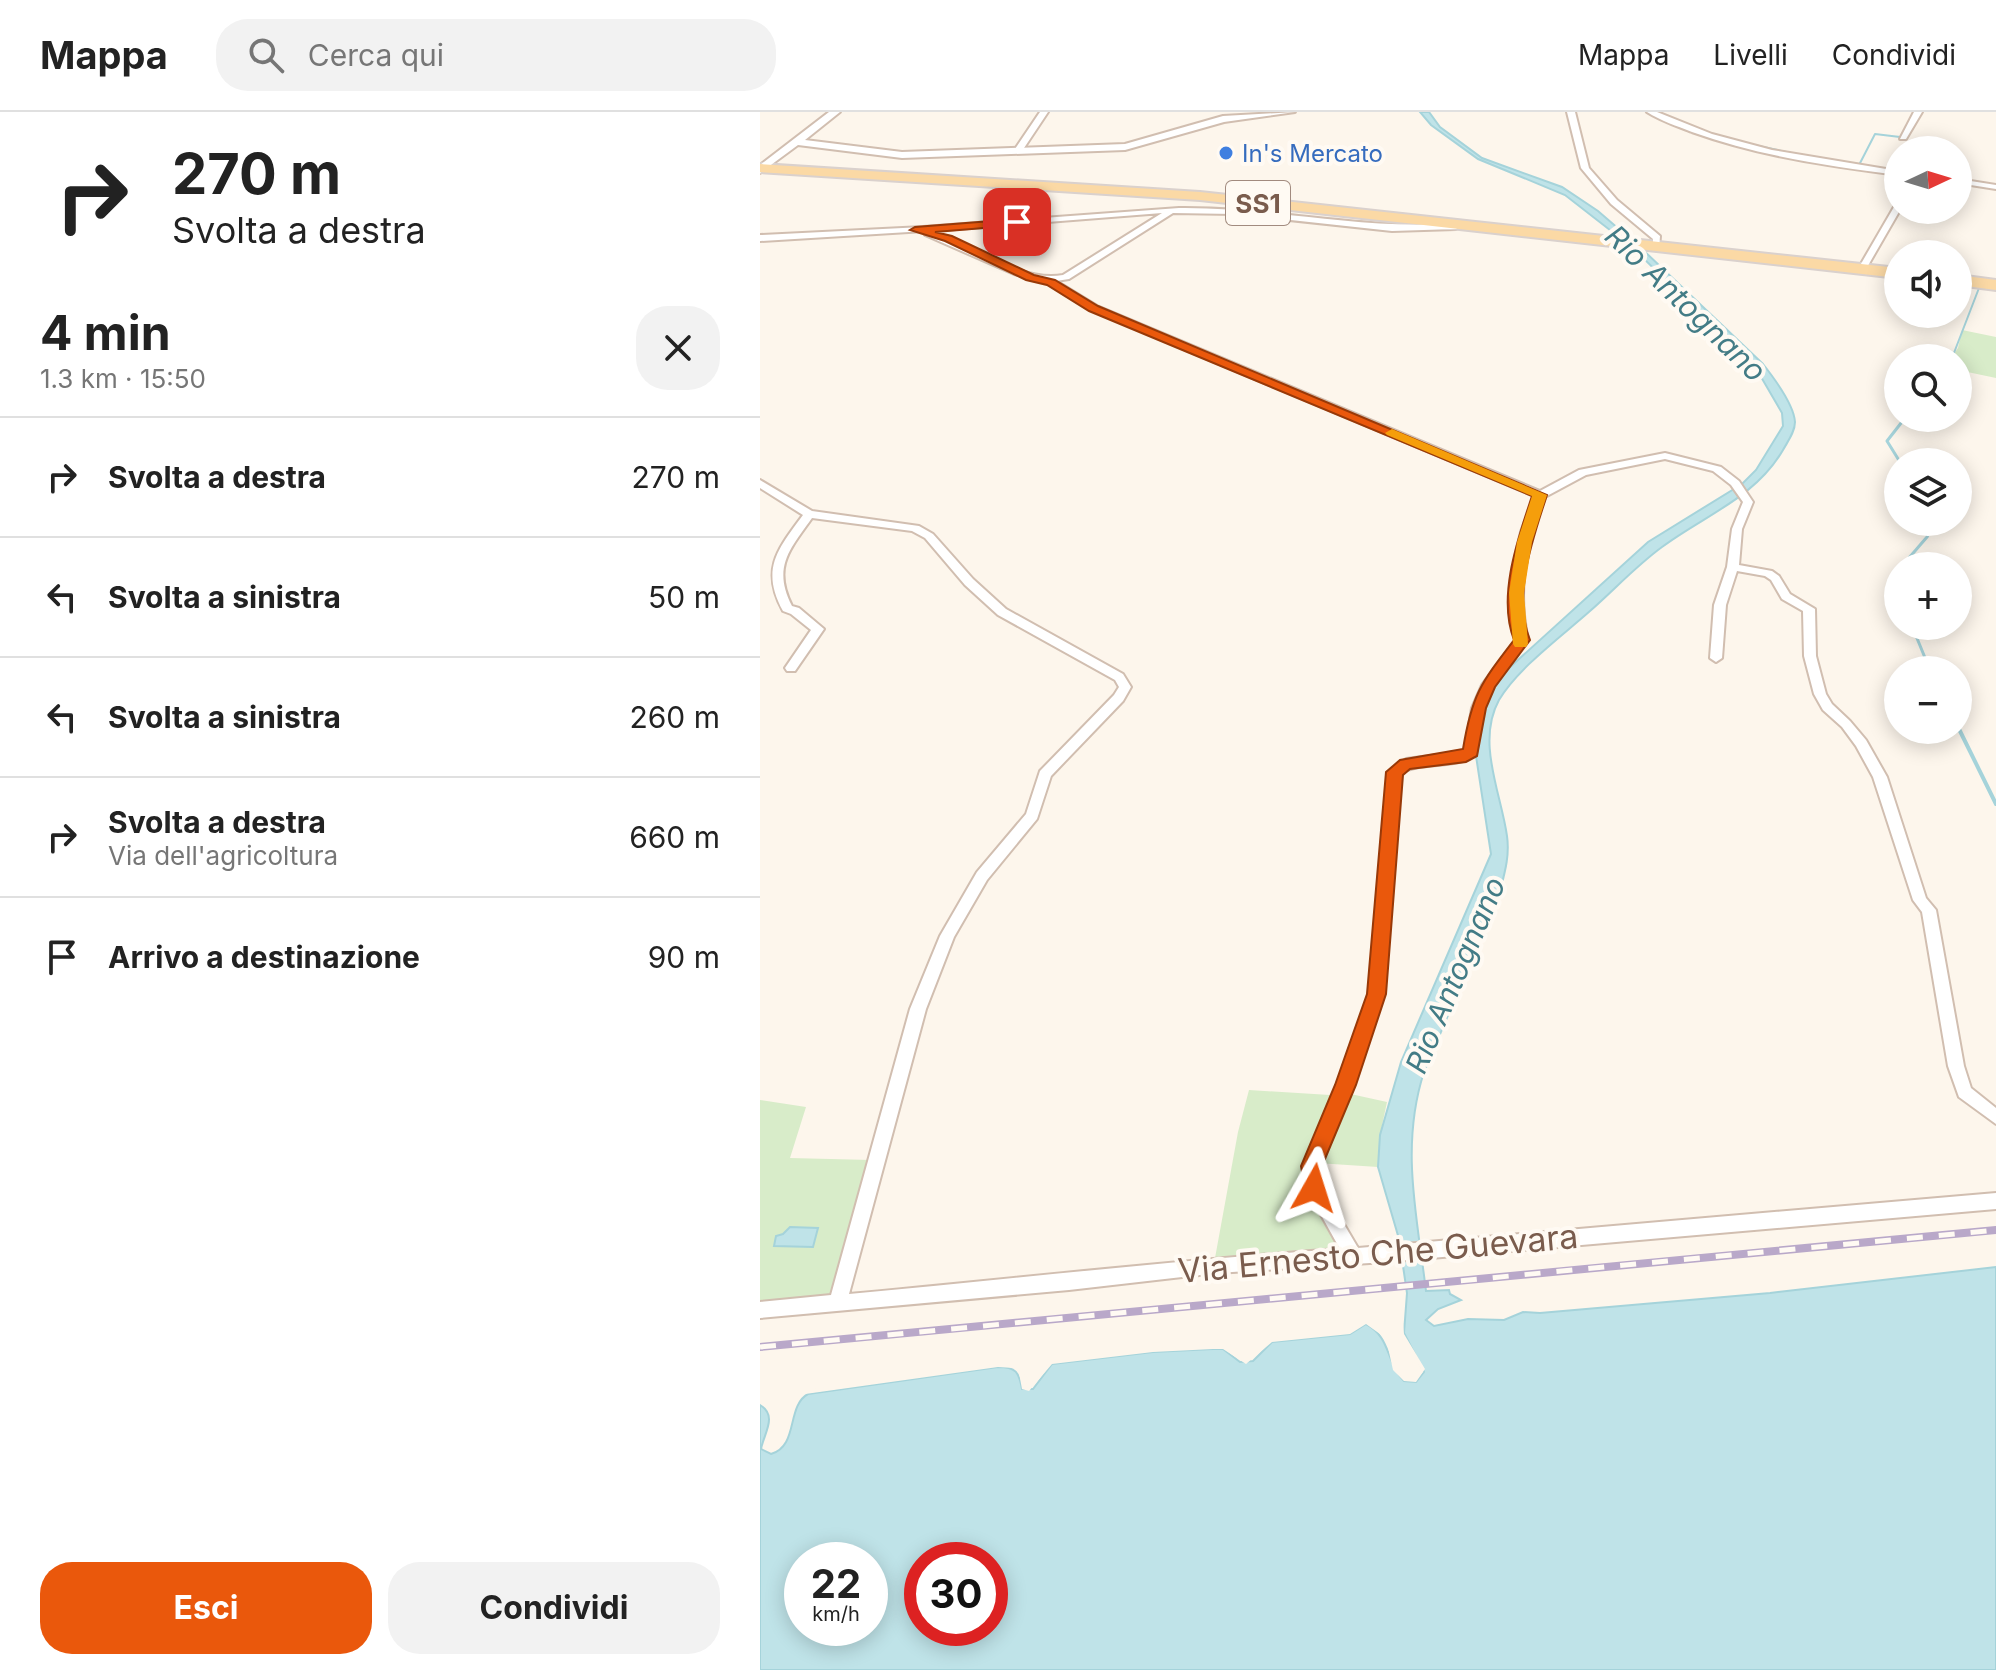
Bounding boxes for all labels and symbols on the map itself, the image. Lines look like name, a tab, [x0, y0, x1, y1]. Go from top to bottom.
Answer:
north arrow	[1884, 136, 1972, 224]
place label: In's Mercato	[1242, 139, 1383, 168]
marker: In's Mercato	[1217, 144, 1235, 162]
road number: SS1	[1226, 181, 1290, 225]
pin	[983, 188, 1051, 256]
water label: Rio Antognano	[1598, 217, 1774, 389]
water label: Rio Antognano	[1398, 872, 1512, 1078]
position arrow	[1272, 1146, 1356, 1230]
street label: Via Ernesto Che Guevara	[1176, 1215, 1580, 1291]
speed limit sign: 30	[904, 1542, 1008, 1646]

